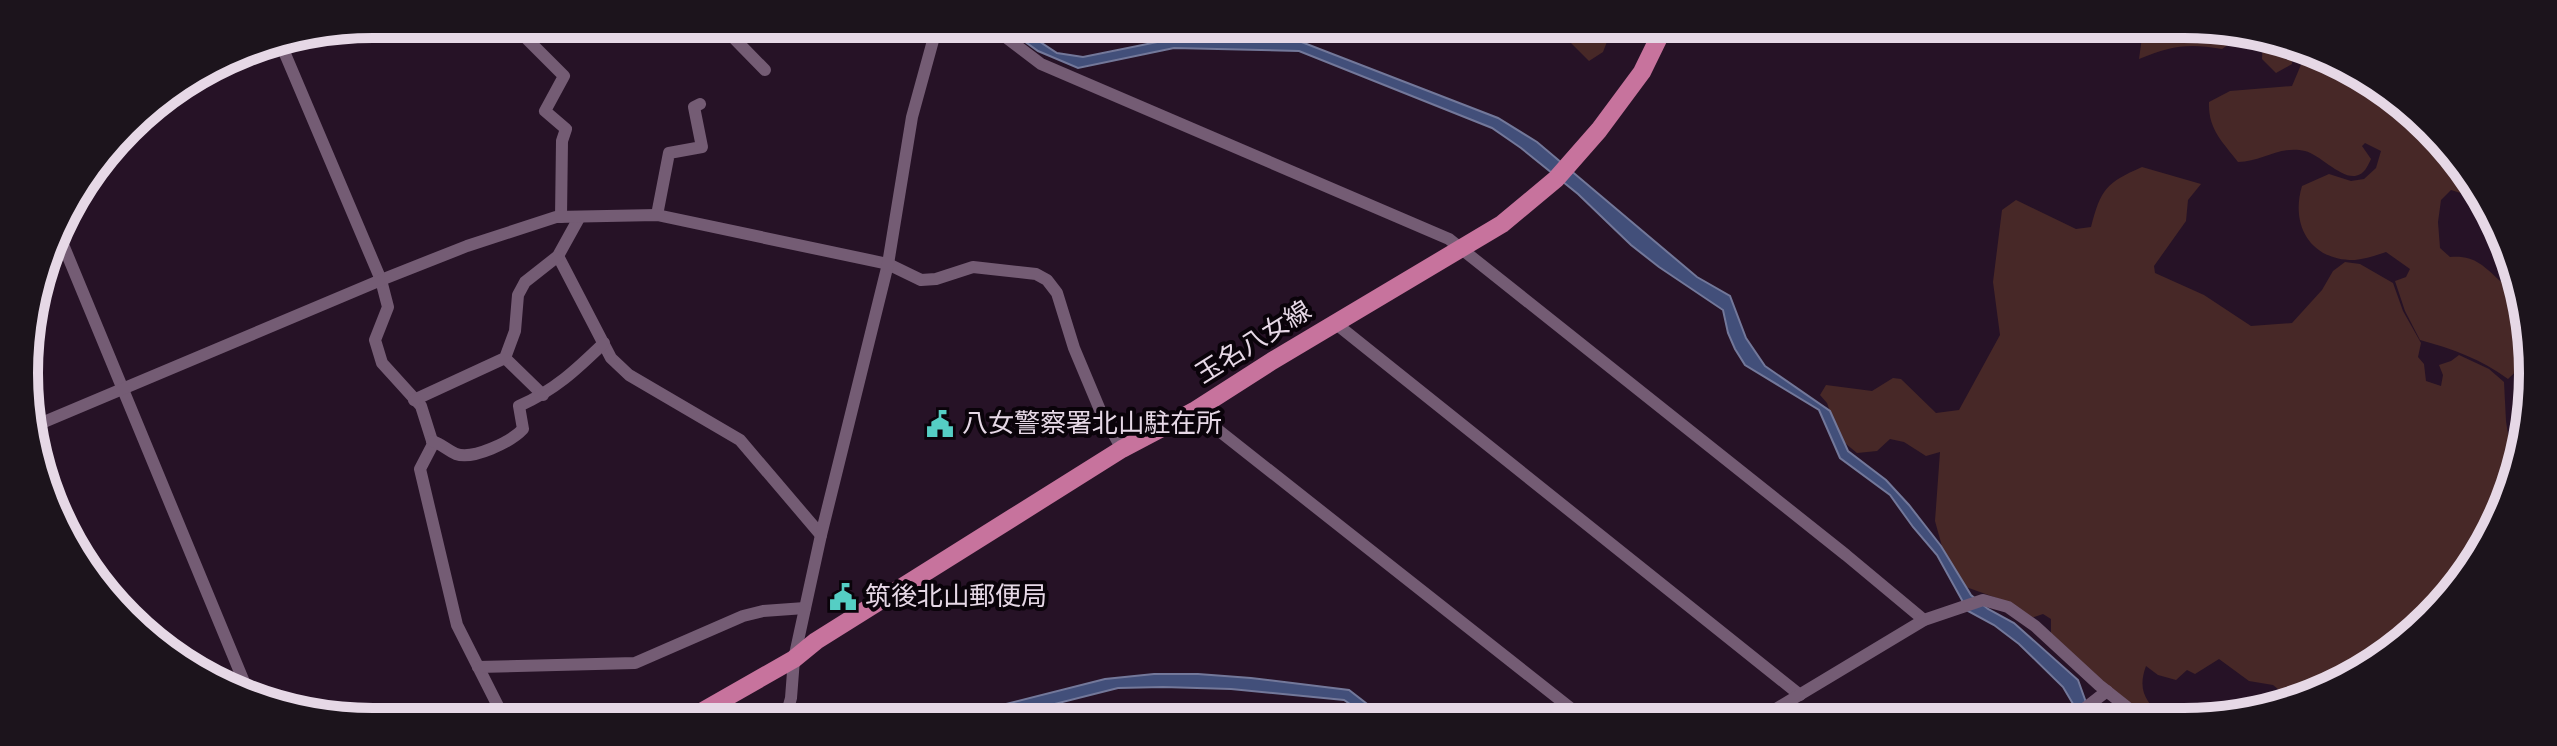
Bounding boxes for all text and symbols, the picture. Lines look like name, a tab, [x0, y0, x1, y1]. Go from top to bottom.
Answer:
street label: 玉名八女線	[1191, 295, 1317, 391]
public building icon: 八女警察署北山駐在所	[925, 409, 955, 439]
place label: 八女警察署北山駐在所	[962, 409, 1222, 440]
public building icon: 筑後北山郵便局	[828, 582, 858, 612]
place label: 筑後北山郵便局	[865, 582, 1047, 613]

